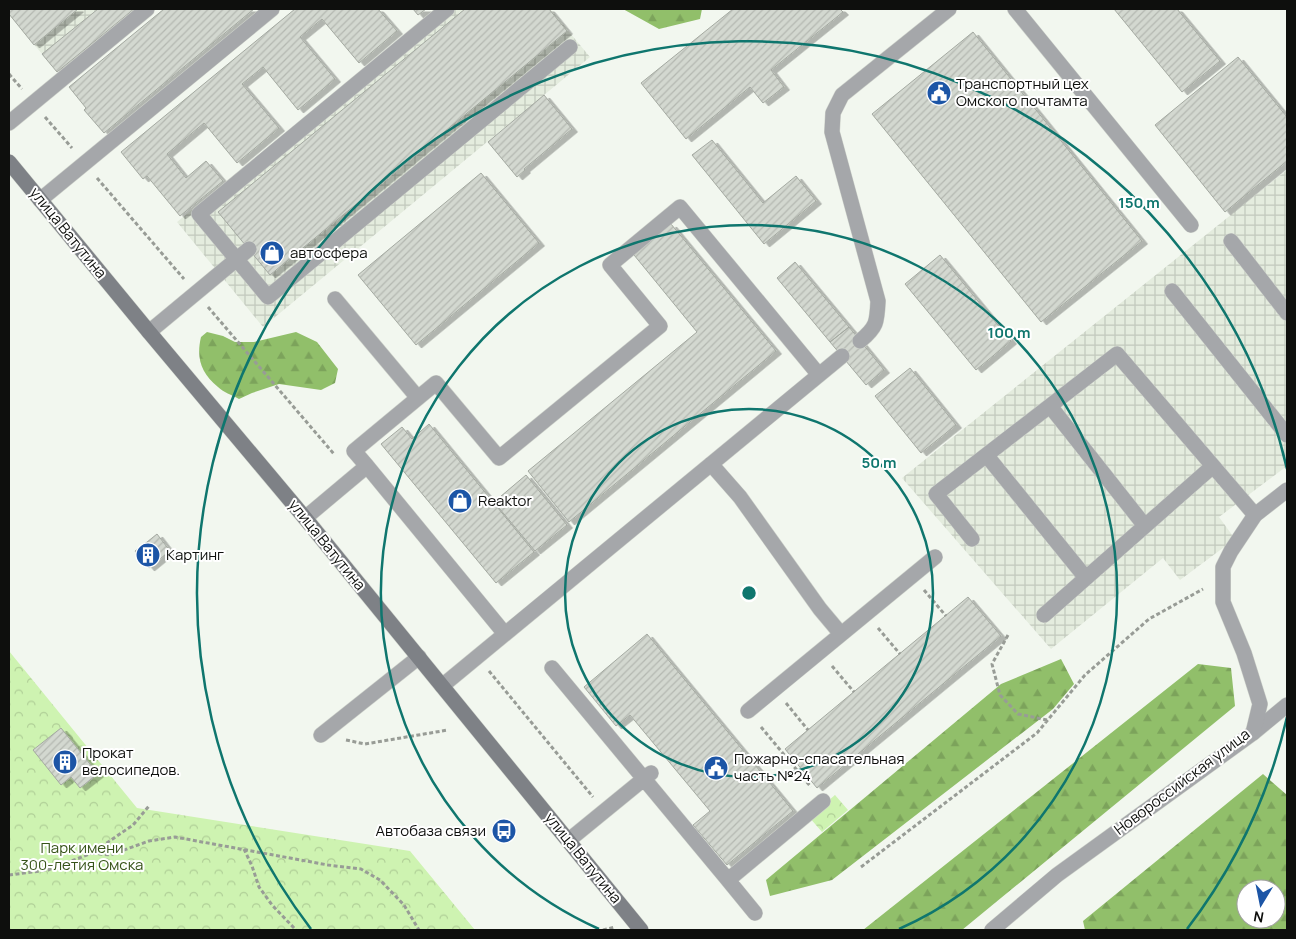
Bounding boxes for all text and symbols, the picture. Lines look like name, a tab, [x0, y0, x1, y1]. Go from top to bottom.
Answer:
place label: Транспортный цех Омского почтамта	[956, 73, 1089, 111]
public building icon: Транспортный цех Омского почтамта	[926, 80, 952, 106]
street label: улица Ватутина	[25, 183, 112, 283]
text: 150 m	[1118, 192, 1160, 213]
shop icon: автосфера	[259, 240, 285, 266]
place label: автосфера	[290, 242, 368, 263]
text: 100 m	[988, 322, 1030, 343]
text: 50 m	[861, 452, 897, 473]
shop icon: Reaktor	[447, 488, 473, 514]
place label: Reaktor	[478, 490, 532, 511]
street label: улица Ватутина	[284, 495, 371, 595]
building icon: Картинг	[135, 542, 161, 568]
place label: Картинг	[166, 544, 224, 565]
centre of rings	[740, 584, 758, 602]
street label: Новороссийская улица	[1109, 724, 1254, 840]
place label: Прокат велосипедов.	[82, 742, 180, 780]
place label: Пожарно-спасательная часть №24	[734, 748, 905, 786]
building icon: Прокат велосипедов.	[52, 749, 78, 775]
public building icon: Пожарно-спасательная часть №24	[703, 755, 729, 781]
street label: улица Ватутина	[540, 808, 627, 908]
bus stop icon: Автобаза связи	[491, 818, 517, 844]
place label: Автобаза связи	[375, 820, 486, 841]
park label: Парк имени 300-летия Омска	[21, 837, 143, 875]
north arrow	[1236, 879, 1286, 929]
text: N	[1252, 907, 1265, 928]

